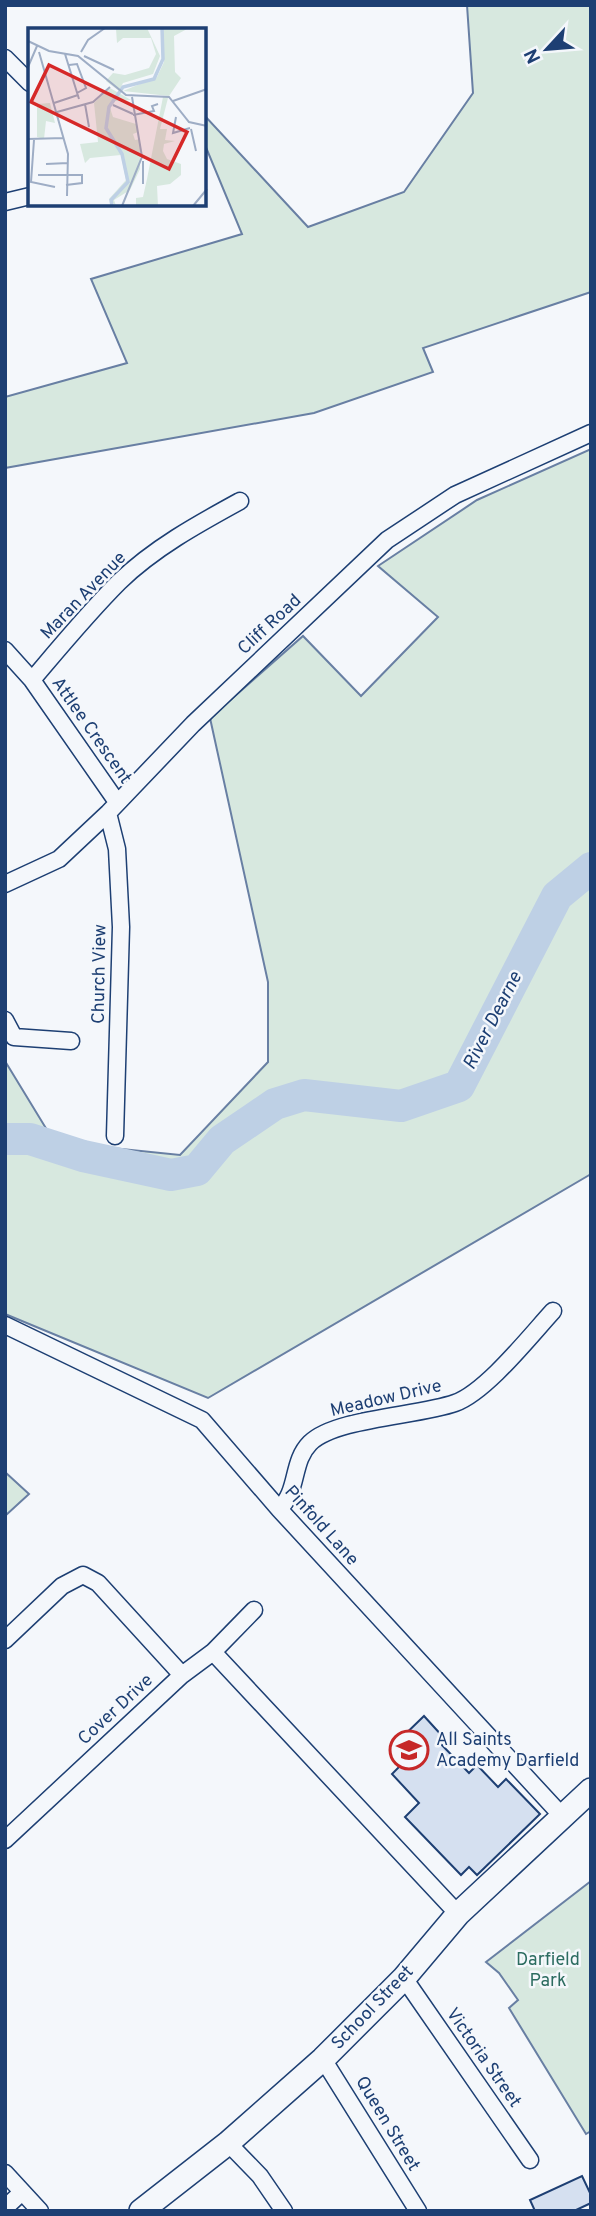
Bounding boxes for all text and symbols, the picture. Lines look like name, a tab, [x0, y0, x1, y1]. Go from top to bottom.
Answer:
north arrow	[512, 14, 582, 84]
inset map	[28, 28, 206, 206]
text: N	[520, 44, 547, 67]
street label: Maran Avenue	[36, 547, 132, 645]
street label: Cliff Road	[233, 590, 307, 660]
street label: Attlee Crescent	[46, 673, 136, 789]
street label: Church View	[88, 924, 112, 1024]
water label: River Dearne	[458, 968, 528, 1074]
street label: Meadow Drive	[328, 1375, 444, 1423]
street label: Pinfold Lane	[279, 1481, 363, 1571]
street label: Cover Drive	[74, 1669, 158, 1751]
school or university icon: All Saints Academy Darfield	[388, 1729, 430, 1771]
place label: All Saints Academy Darfield	[436, 1729, 579, 1773]
park label: Darfield Park	[516, 1949, 580, 1993]
street label: School Street	[327, 1961, 419, 2055]
street label: Victoria Street	[440, 2004, 526, 2112]
street label: Queen Street	[350, 2072, 424, 2176]

